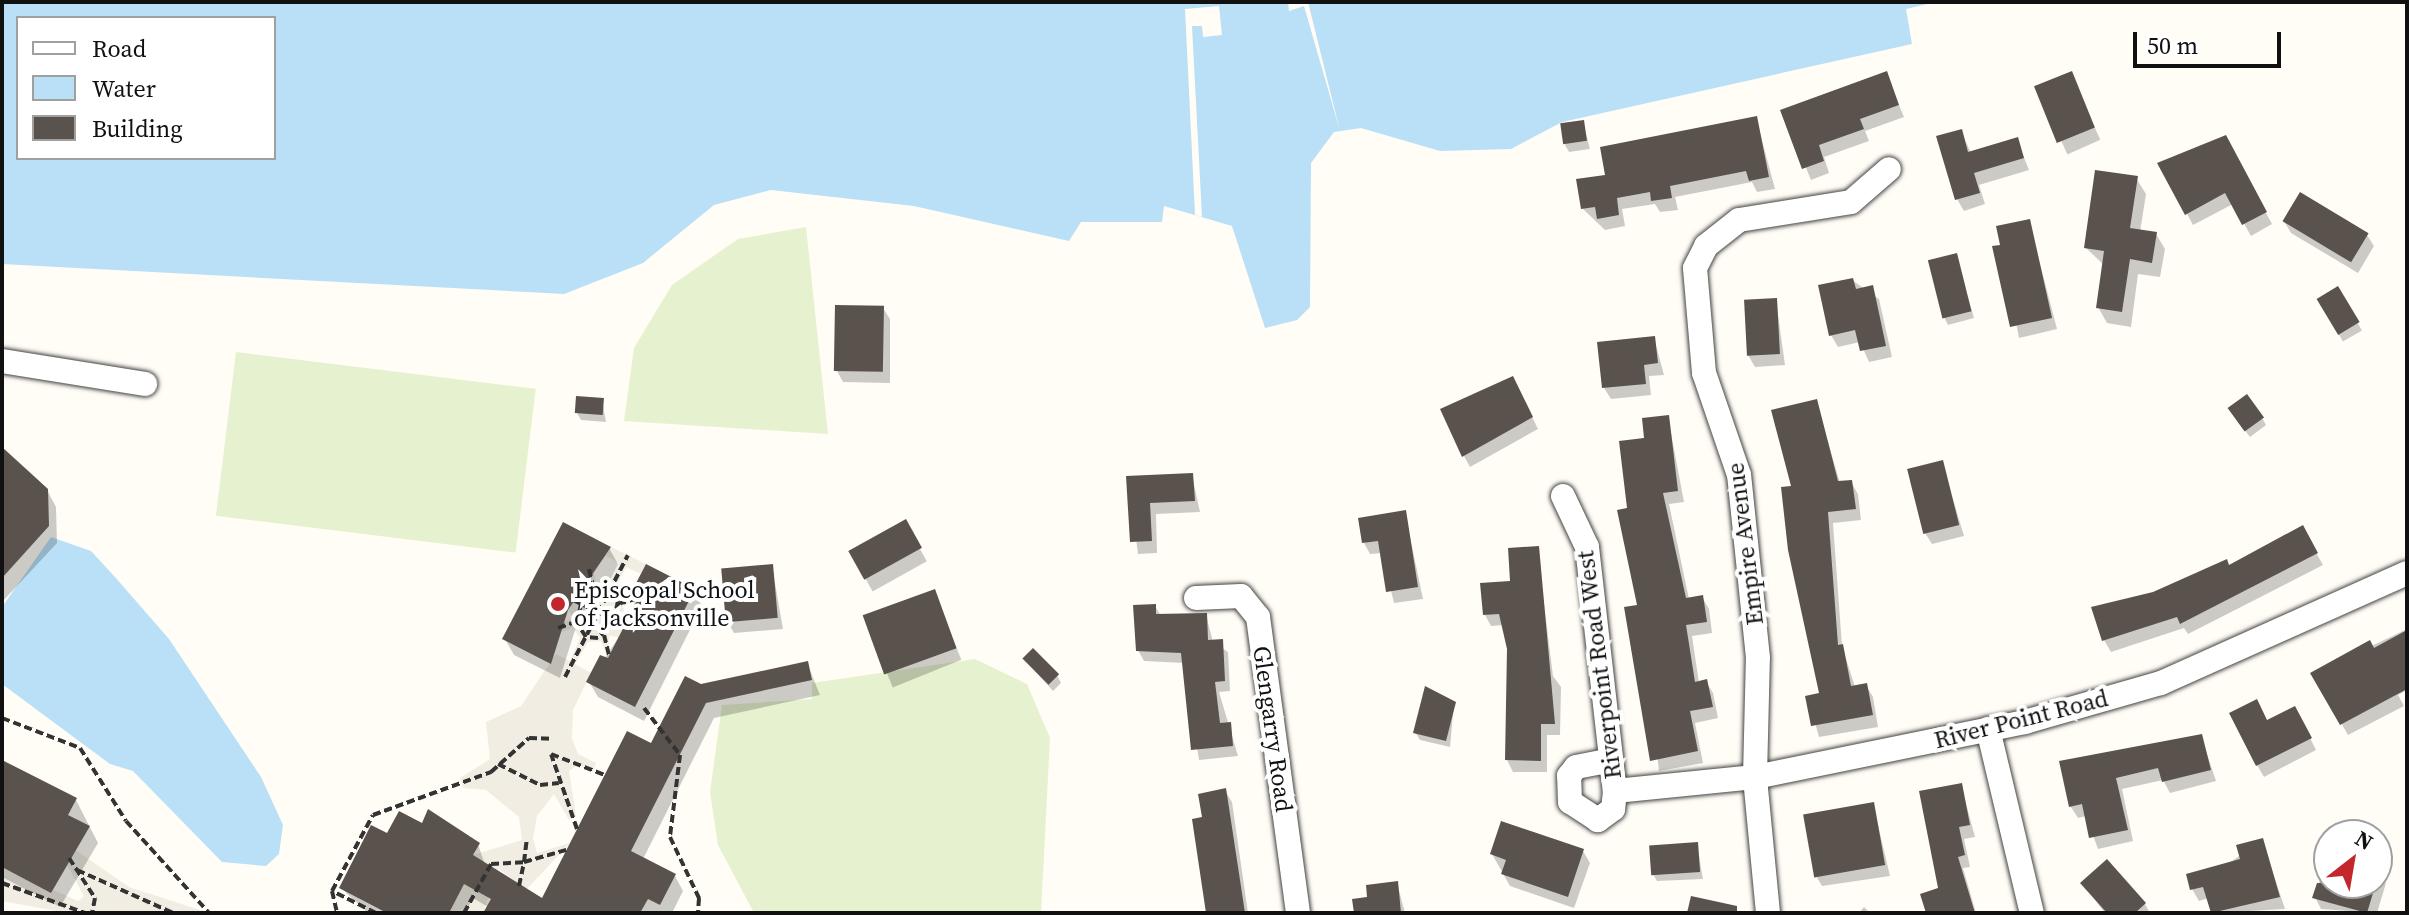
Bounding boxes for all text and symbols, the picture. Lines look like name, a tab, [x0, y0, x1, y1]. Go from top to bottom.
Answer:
legend	[16, 16, 276, 160]
scale bar	[2137, 16, 2285, 66]
text: 50 m	[2147, 29, 2198, 62]
text: Road	[92, 32, 146, 65]
text: Water	[92, 72, 156, 105]
text: Building	[92, 112, 183, 145]
street label: Empire Avenue	[1721, 461, 1769, 627]
street label: Riverpoint Road West	[1571, 549, 1627, 781]
place label: Episcopal School of Jacksonville	[574, 576, 755, 632]
marker: Episcopal School of Jacksonville	[549, 595, 567, 613]
street label: Glengarry Road	[1247, 644, 1299, 814]
street label: River Point Road	[1931, 683, 2111, 755]
north arrow	[2313, 819, 2393, 899]
text: N	[2350, 823, 2379, 857]

